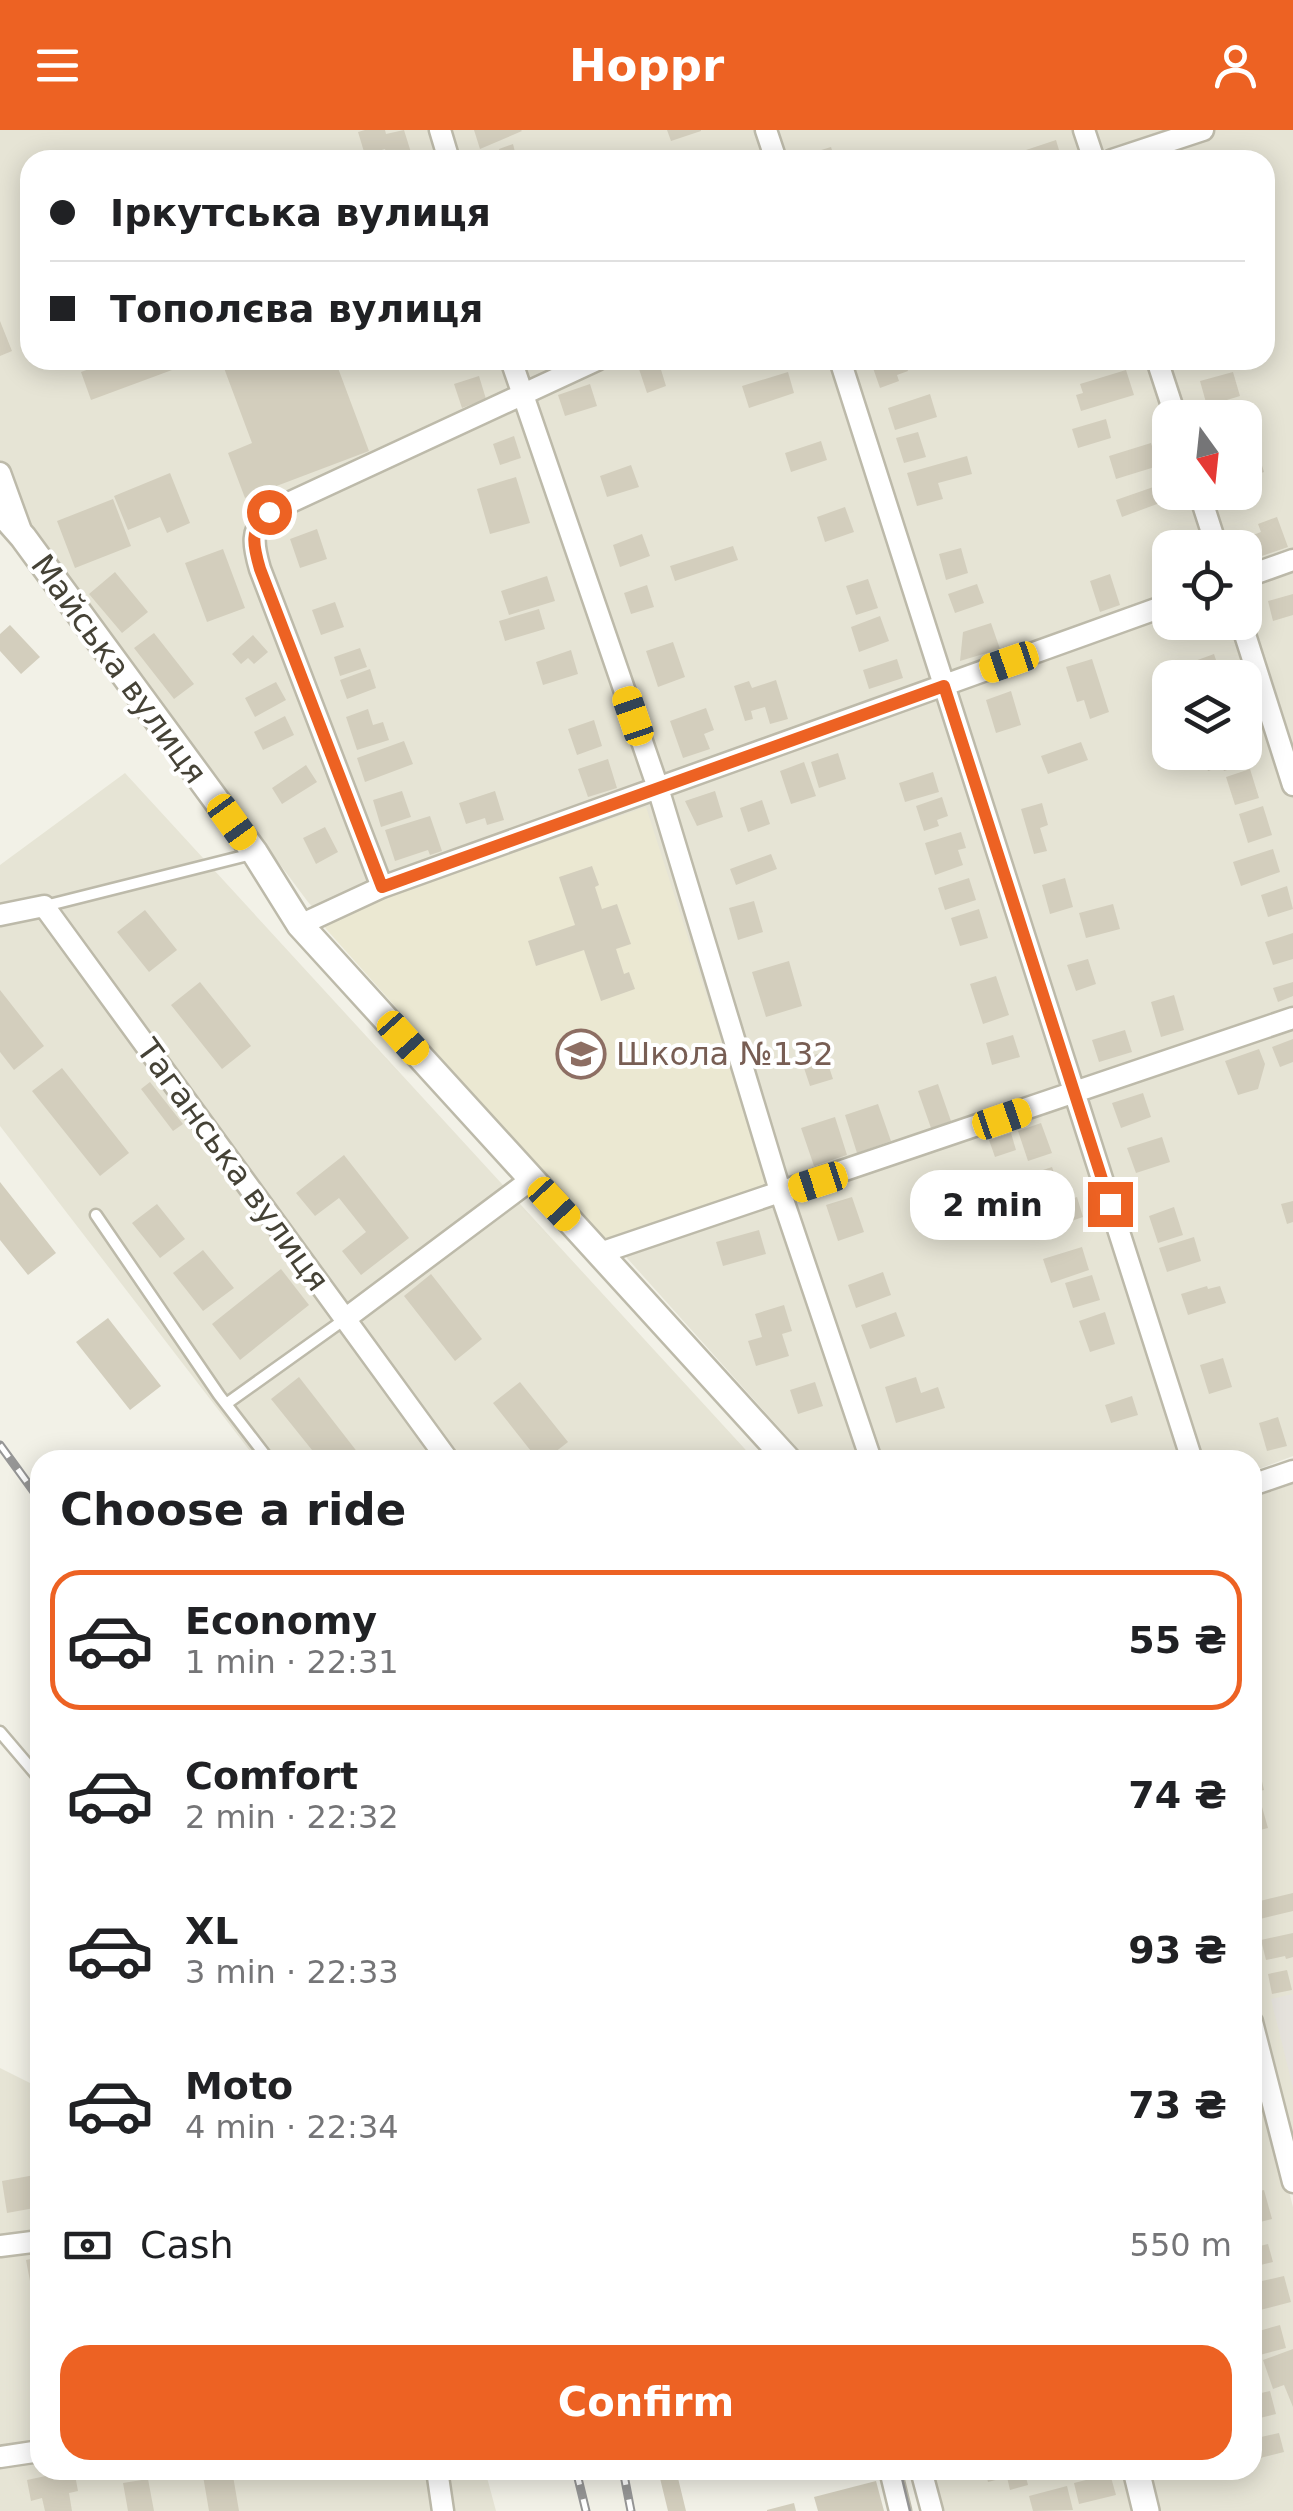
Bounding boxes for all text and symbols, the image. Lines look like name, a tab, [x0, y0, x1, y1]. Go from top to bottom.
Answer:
icon: menu	[30, 38, 85, 93]
icon: person	[1208, 38, 1263, 93]
text: Hoppr	[569, 39, 724, 92]
text: Іркутська вулиця	[110, 191, 491, 235]
text: Тополєва вулиця	[110, 287, 484, 331]
north arrow	[1152, 400, 1262, 510]
map controls	[1152, 400, 1262, 770]
route start	[247, 490, 292, 535]
button: locate	[1152, 530, 1262, 640]
street label: Майська вулиця	[23, 547, 215, 791]
car	[976, 638, 1042, 686]
button: layers	[1152, 660, 1262, 770]
car	[609, 683, 657, 749]
car	[202, 789, 262, 855]
car	[372, 1006, 434, 1070]
school or university icon: Школа №132	[555, 1028, 607, 1080]
street label: Таганська вулиця	[128, 1031, 337, 1298]
place label: Школа №132	[616, 1035, 834, 1073]
car	[969, 1095, 1035, 1143]
car	[785, 1158, 851, 1206]
callout: 2 min	[910, 1169, 1075, 1239]
car	[523, 1172, 585, 1236]
route end	[1088, 1182, 1133, 1227]
text: 2 min	[942, 1186, 1043, 1224]
text: Choose a ride	[60, 1483, 406, 1536]
icon: car	[65, 1595, 155, 1685]
text: Economy	[185, 1599, 377, 1643]
text: 55 ₴	[1128, 1618, 1227, 1662]
text: 1 min · 22:31	[185, 1643, 399, 1681]
icon: car	[65, 1750, 155, 1840]
text: Comfort	[185, 1754, 358, 1798]
text: 74 ₴	[1128, 1773, 1227, 1817]
text: 2 min · 22:32	[185, 1798, 399, 1836]
icon: car	[65, 1905, 155, 1995]
text: XL	[185, 1909, 239, 1953]
text: 93 ₴	[1128, 1928, 1227, 1972]
text: 3 min · 22:33	[185, 1953, 399, 1991]
icon: car	[65, 2060, 155, 2150]
text: Moto	[185, 2064, 293, 2108]
text: 73 ₴	[1128, 2083, 1227, 2127]
text: 4 min · 22:34	[185, 2108, 399, 2146]
icon: cash	[60, 2218, 115, 2273]
text: Cash	[140, 2223, 234, 2267]
text: 550 m	[1130, 2226, 1232, 2264]
button: Confirm	[60, 2345, 1232, 2460]

